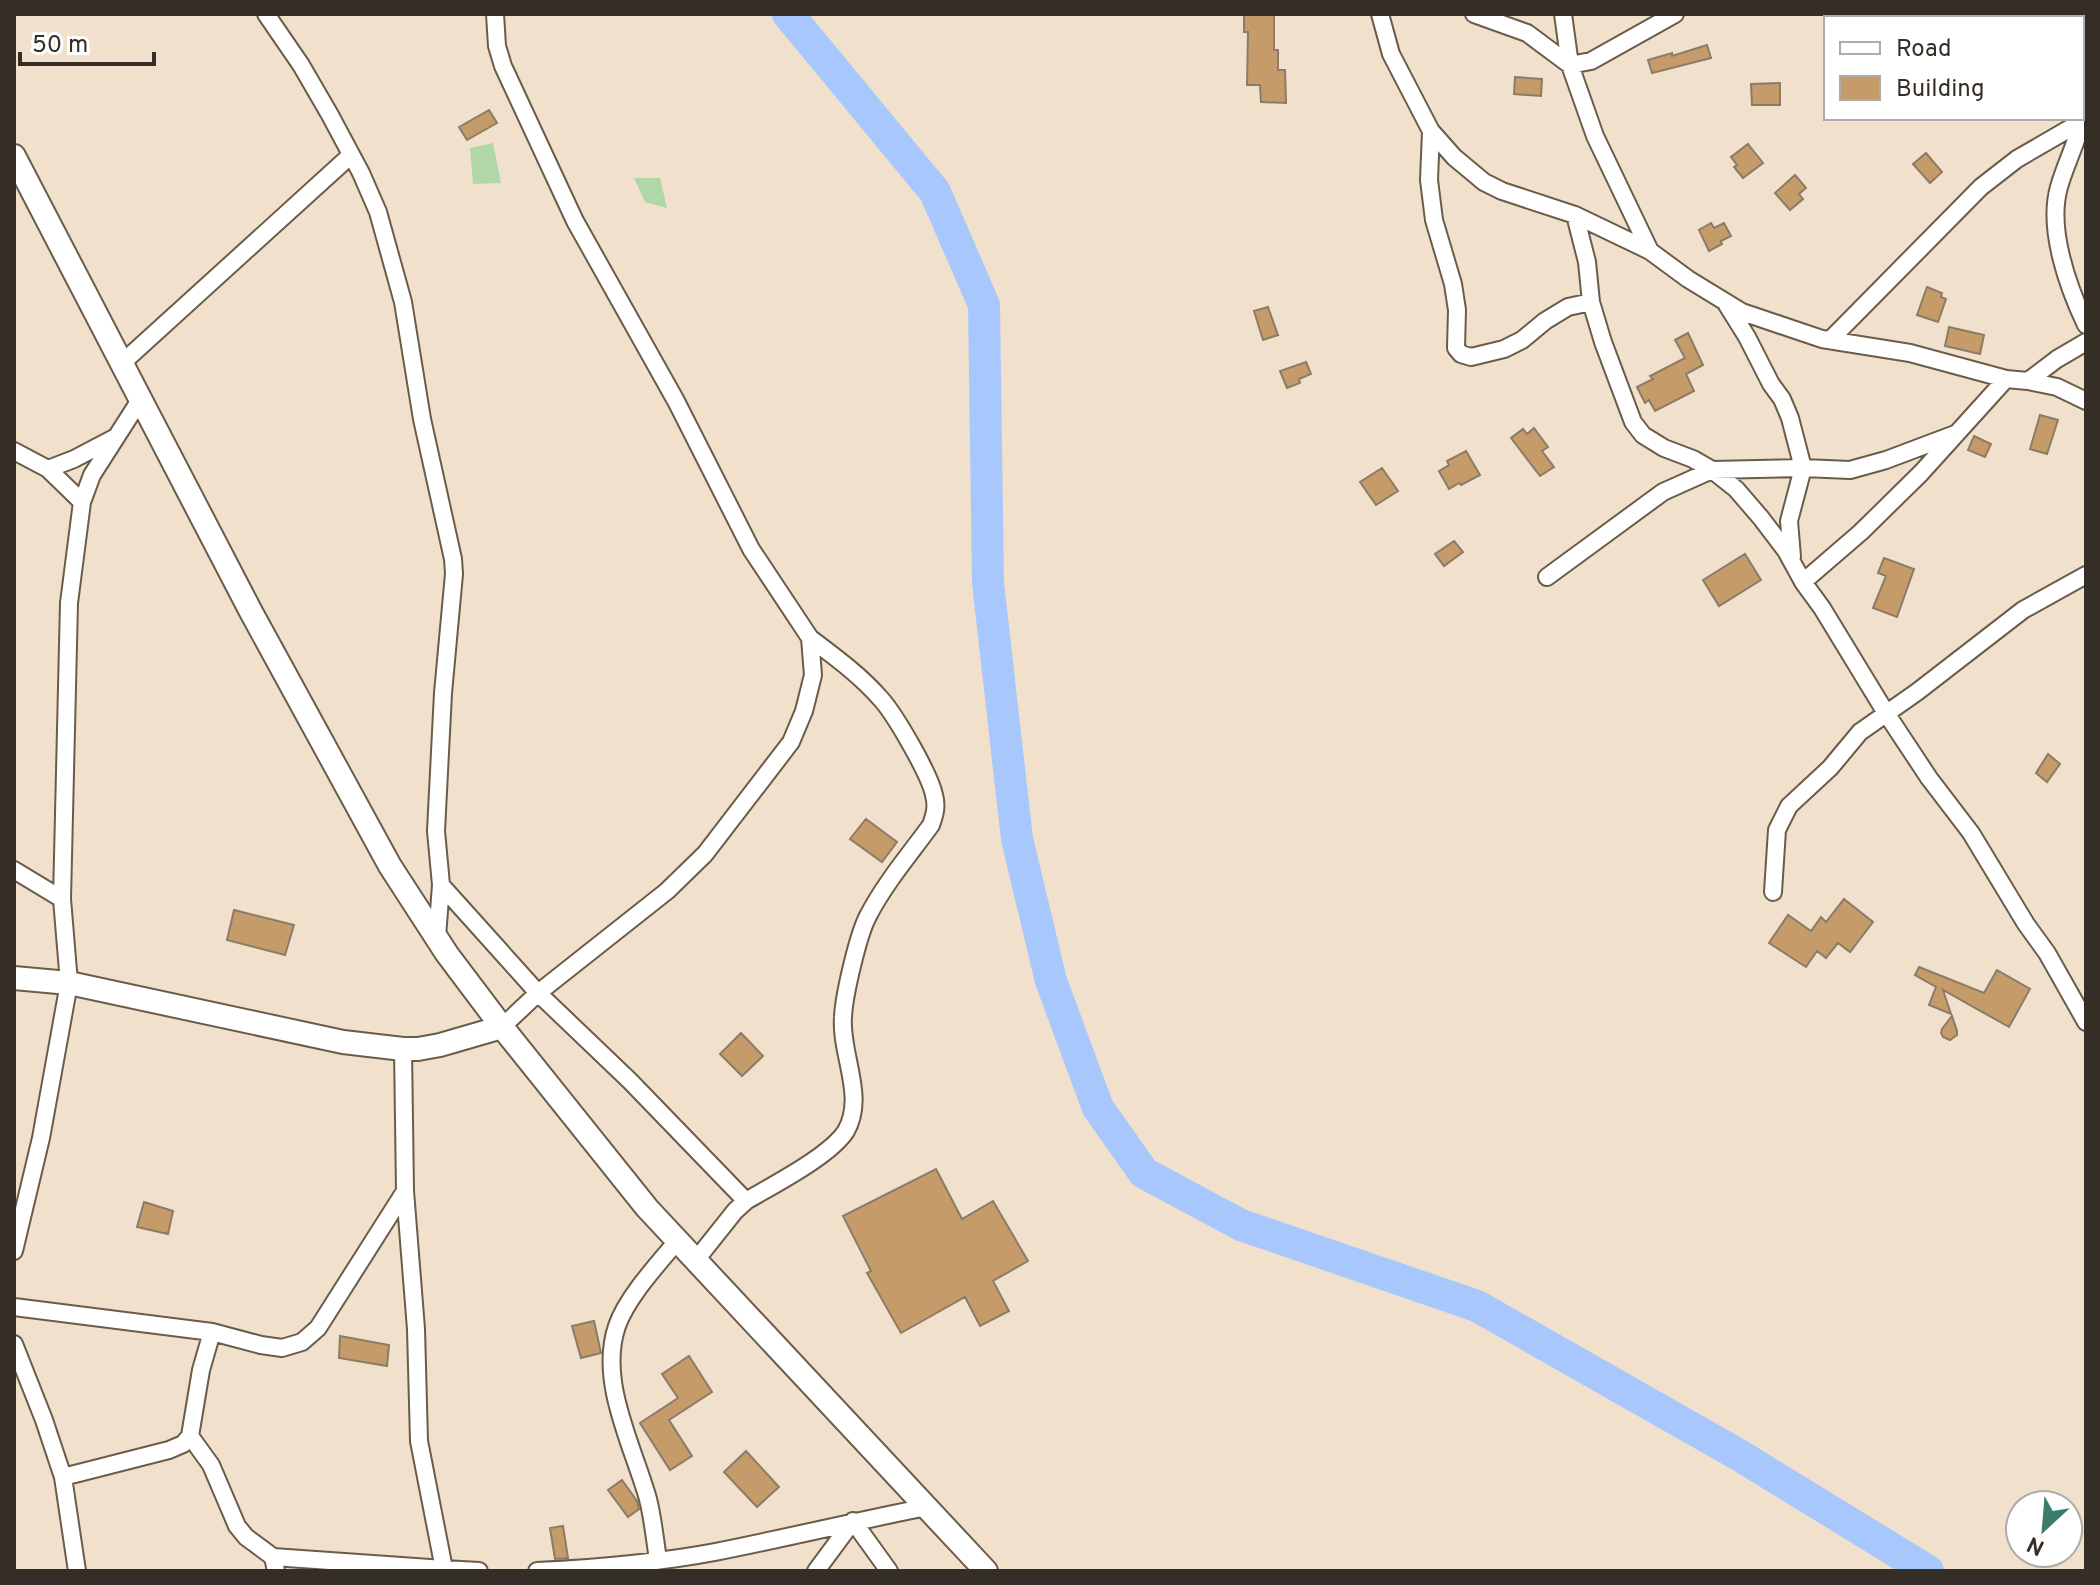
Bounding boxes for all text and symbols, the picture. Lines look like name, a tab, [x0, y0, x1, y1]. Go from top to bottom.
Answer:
scale bar	[20, 16, 154, 66]
legend	[1824, 16, 2084, 120]
text: 50 m	[32, 31, 88, 61]
text: Road	[1896, 35, 1952, 65]
text: Building	[1896, 75, 1985, 105]
north arrow	[2004, 1489, 2084, 1569]
text: N	[2023, 1529, 2049, 1560]

